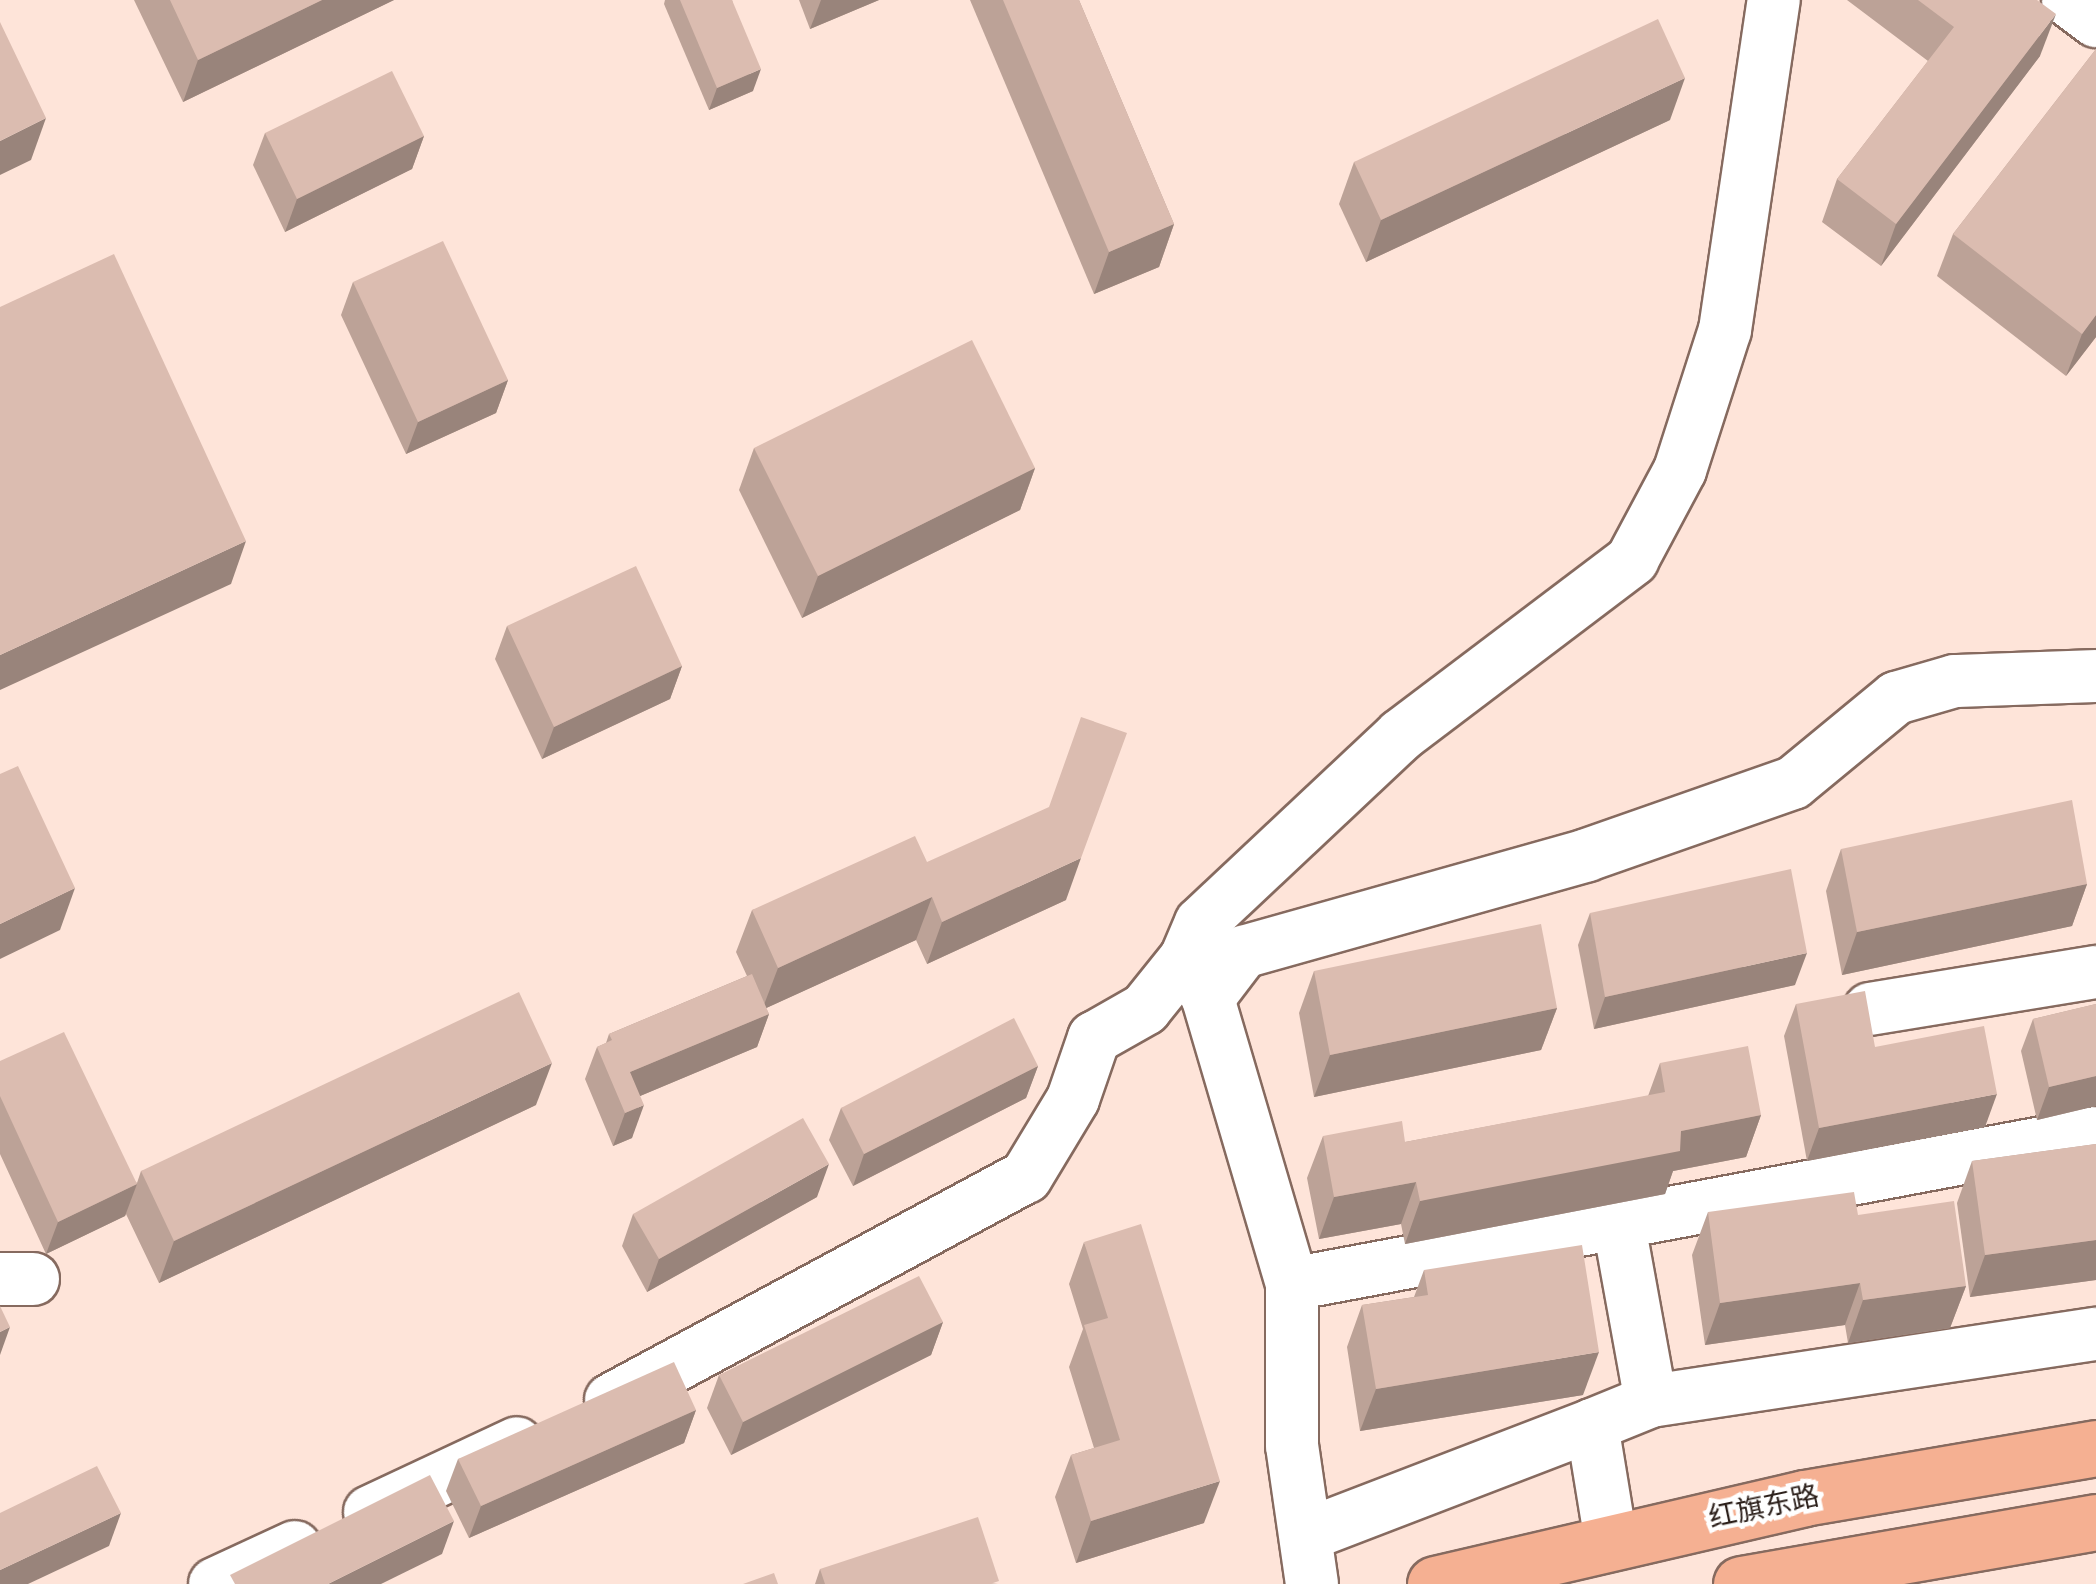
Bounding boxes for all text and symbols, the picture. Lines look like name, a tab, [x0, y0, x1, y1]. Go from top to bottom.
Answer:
street label: 红旗东路	[1706, 1479, 1822, 1535]

